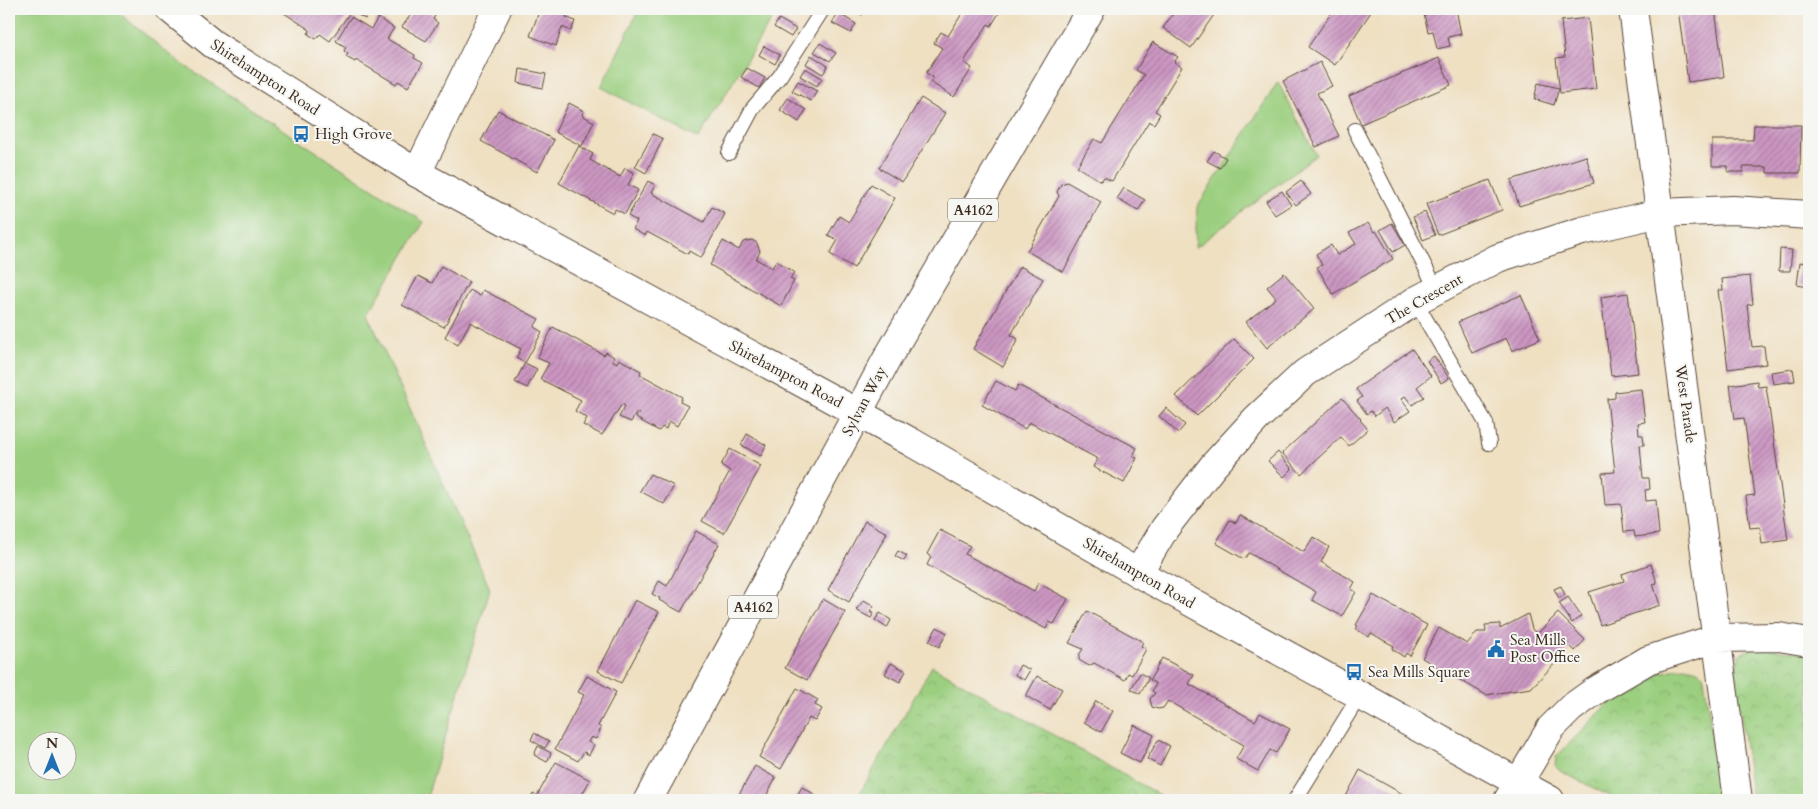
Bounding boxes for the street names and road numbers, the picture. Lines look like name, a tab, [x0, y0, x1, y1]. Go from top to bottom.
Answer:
street label: Shirehampton Road	[207, 34, 323, 120]
road number: A4162	[948, 198, 998, 222]
street label: The Crescent	[1382, 269, 1466, 329]
street label: Shirehampton Road	[726, 336, 846, 412]
street label: Sylvan Way	[837, 362, 891, 440]
street label: West Parade	[1670, 362, 1701, 445]
street label: Shirehampton Road	[1079, 533, 1199, 613]
road number: A4162	[728, 596, 778, 618]

